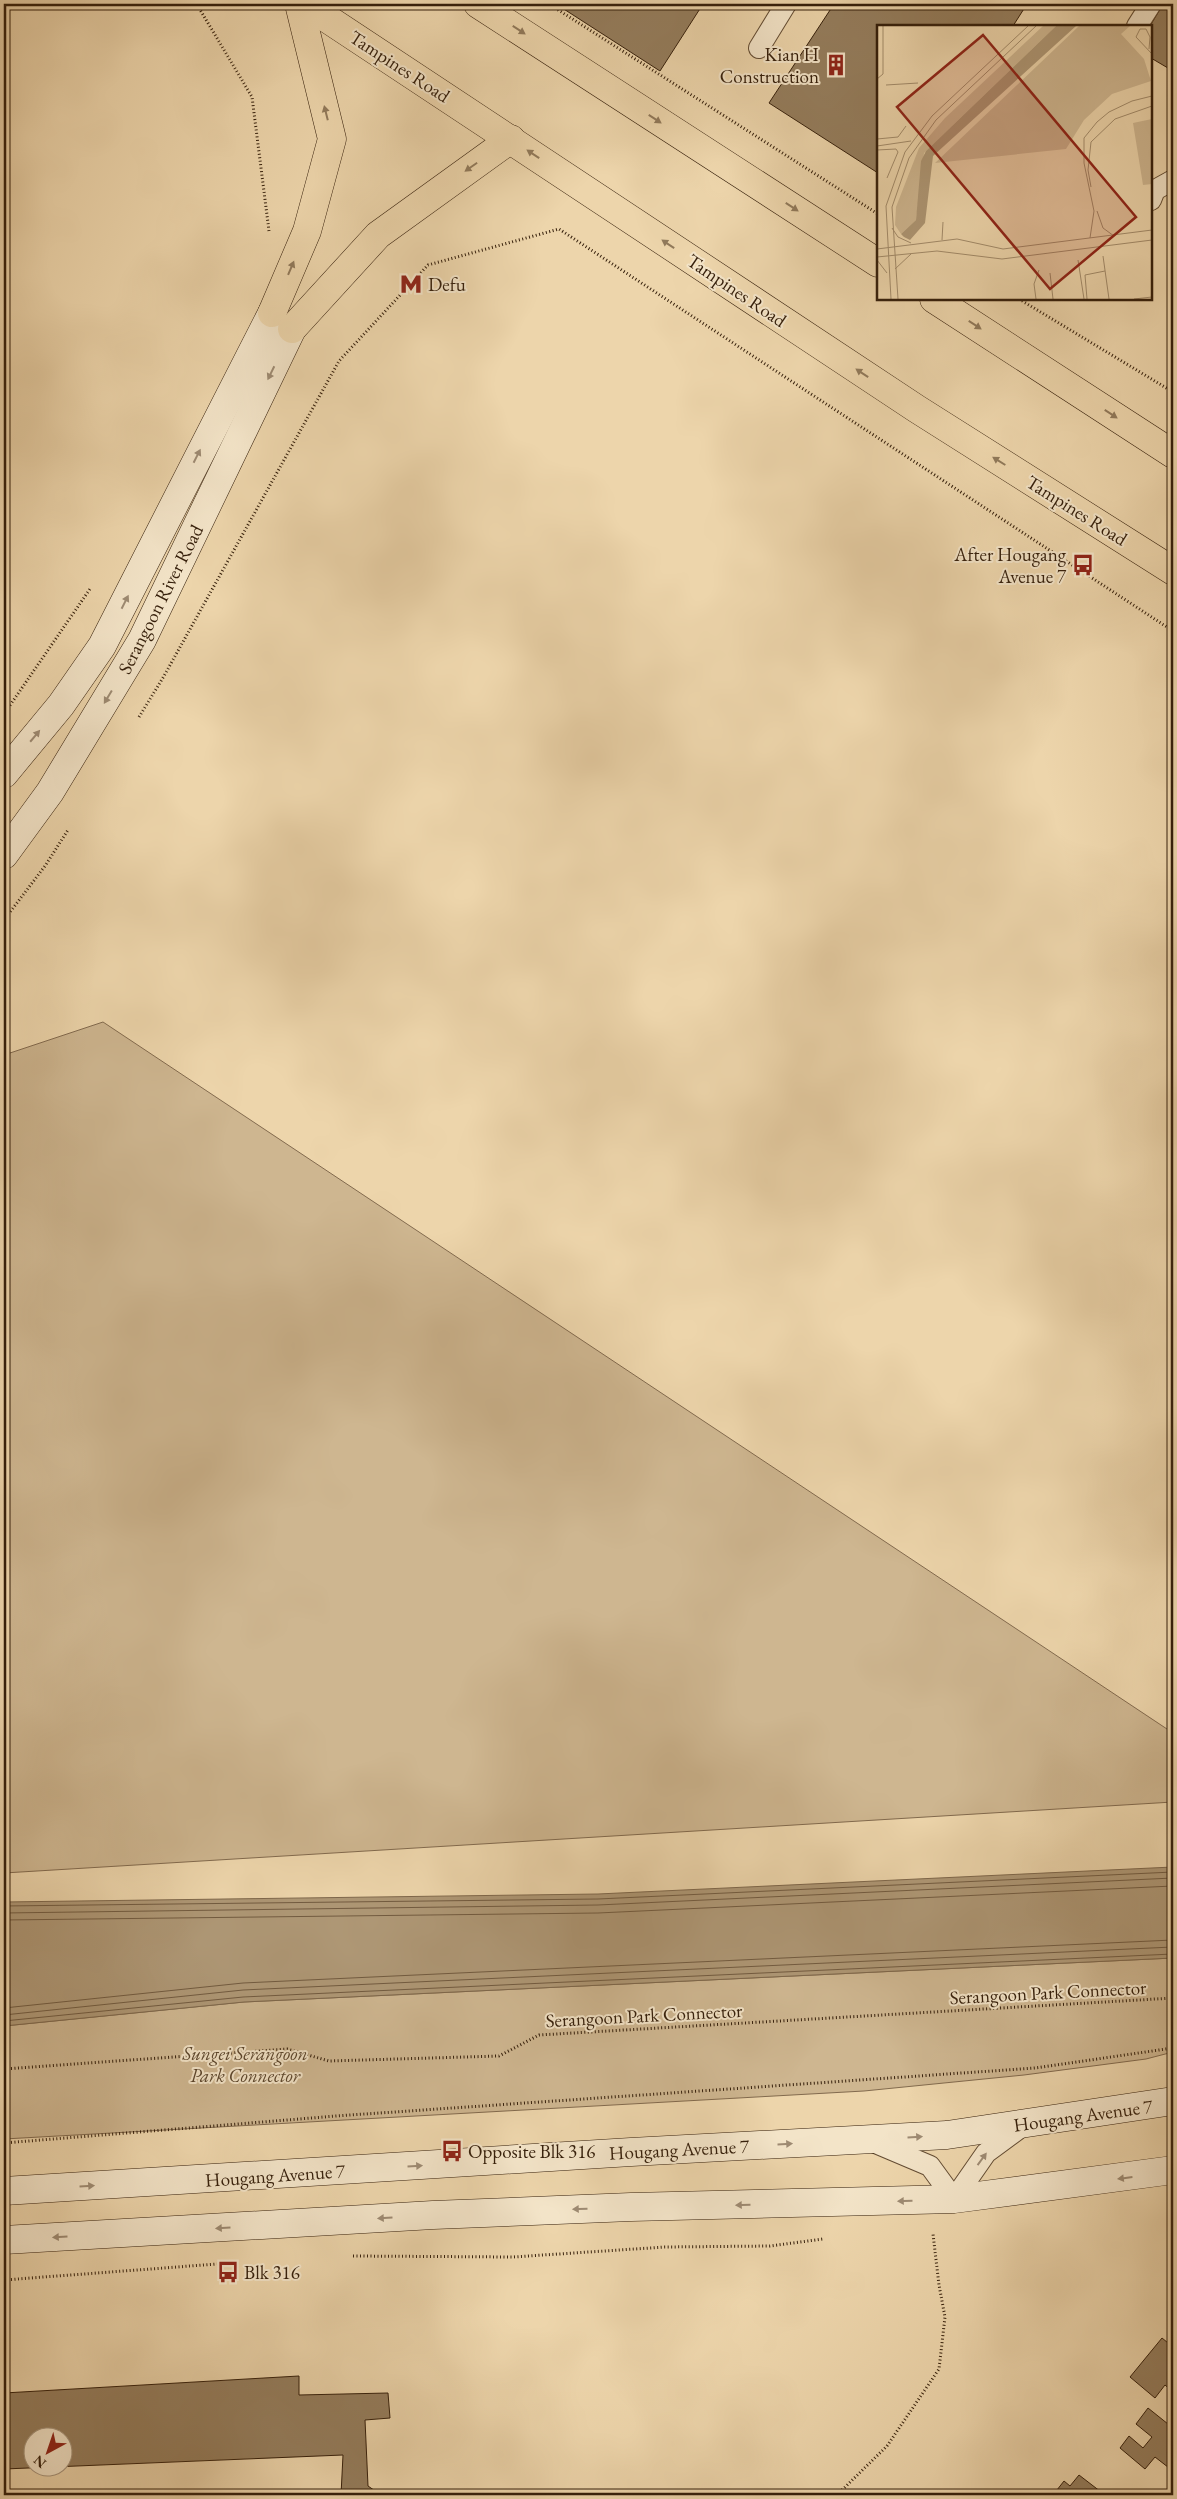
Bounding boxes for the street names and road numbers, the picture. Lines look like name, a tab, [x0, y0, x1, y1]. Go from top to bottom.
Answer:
street label: Tampines Road	[345, 25, 455, 108]
street label: Tampines Road	[682, 248, 792, 333]
street label: Tampines Road	[1021, 469, 1132, 552]
street label: Serangoon River Road	[112, 520, 209, 678]
street label: Serangoon Park Connector	[949, 1975, 1148, 2010]
street label: Serangoon Park Connector	[545, 1998, 744, 2033]
street label: Hougang Avenue 7	[1012, 2093, 1155, 2138]
street label: Hougang Avenue 7	[608, 2133, 751, 2166]
street label: Hougang Avenue 7	[204, 2158, 347, 2193]

